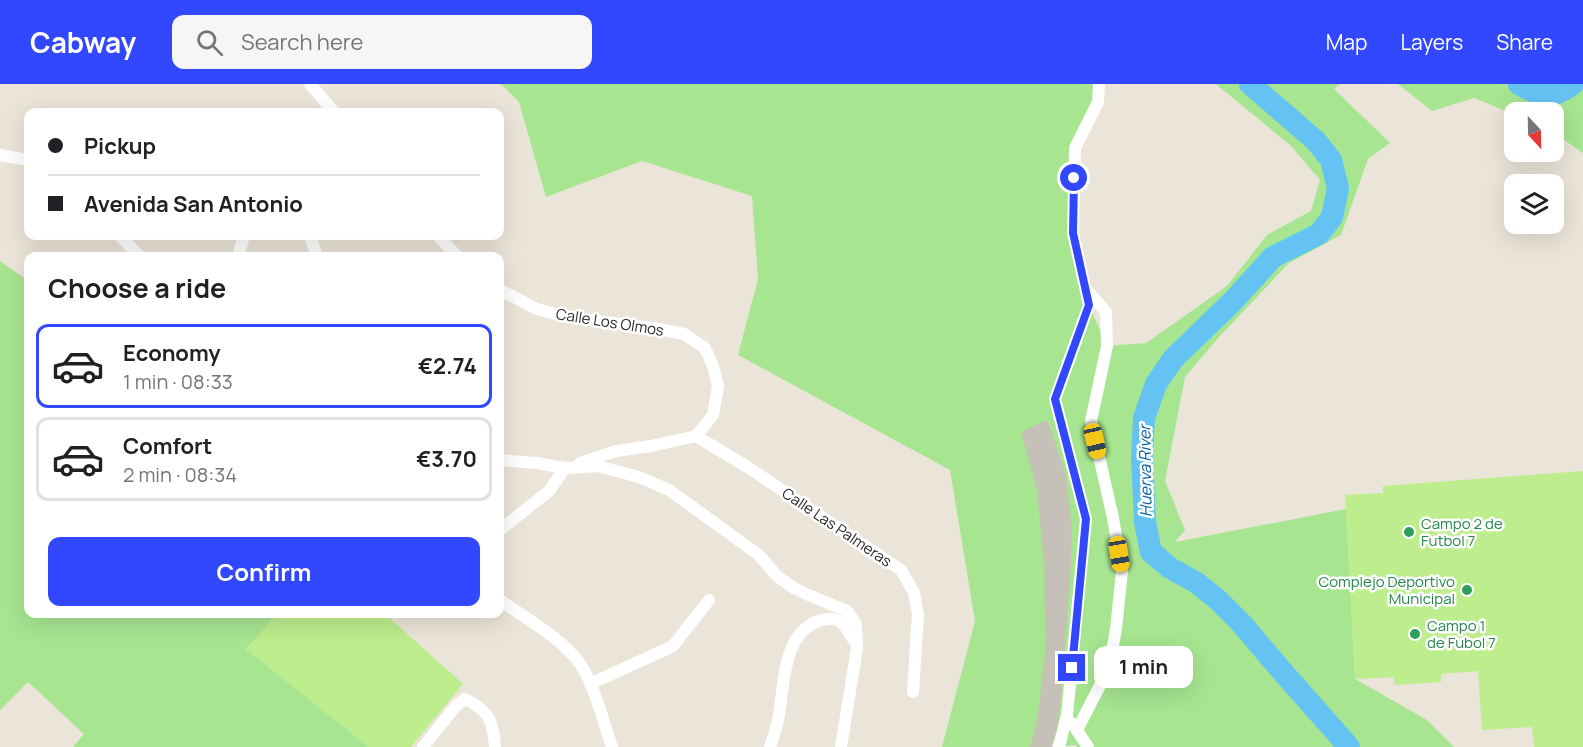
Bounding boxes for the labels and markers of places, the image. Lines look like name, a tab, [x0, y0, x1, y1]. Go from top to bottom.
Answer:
place label: Campo 2 de Futbol 7	[1421, 513, 1503, 551]
marker: Campo 2 de Futbol 7	[1402, 525, 1416, 539]
place label: Complejo Deportivo Municipal	[1318, 571, 1455, 609]
marker: Complejo Deportivo Municipal	[1460, 583, 1474, 597]
place label: Campo 1 de Fubol 7	[1427, 615, 1496, 653]
marker: Campo 1 de Fubol 7	[1408, 627, 1422, 641]

